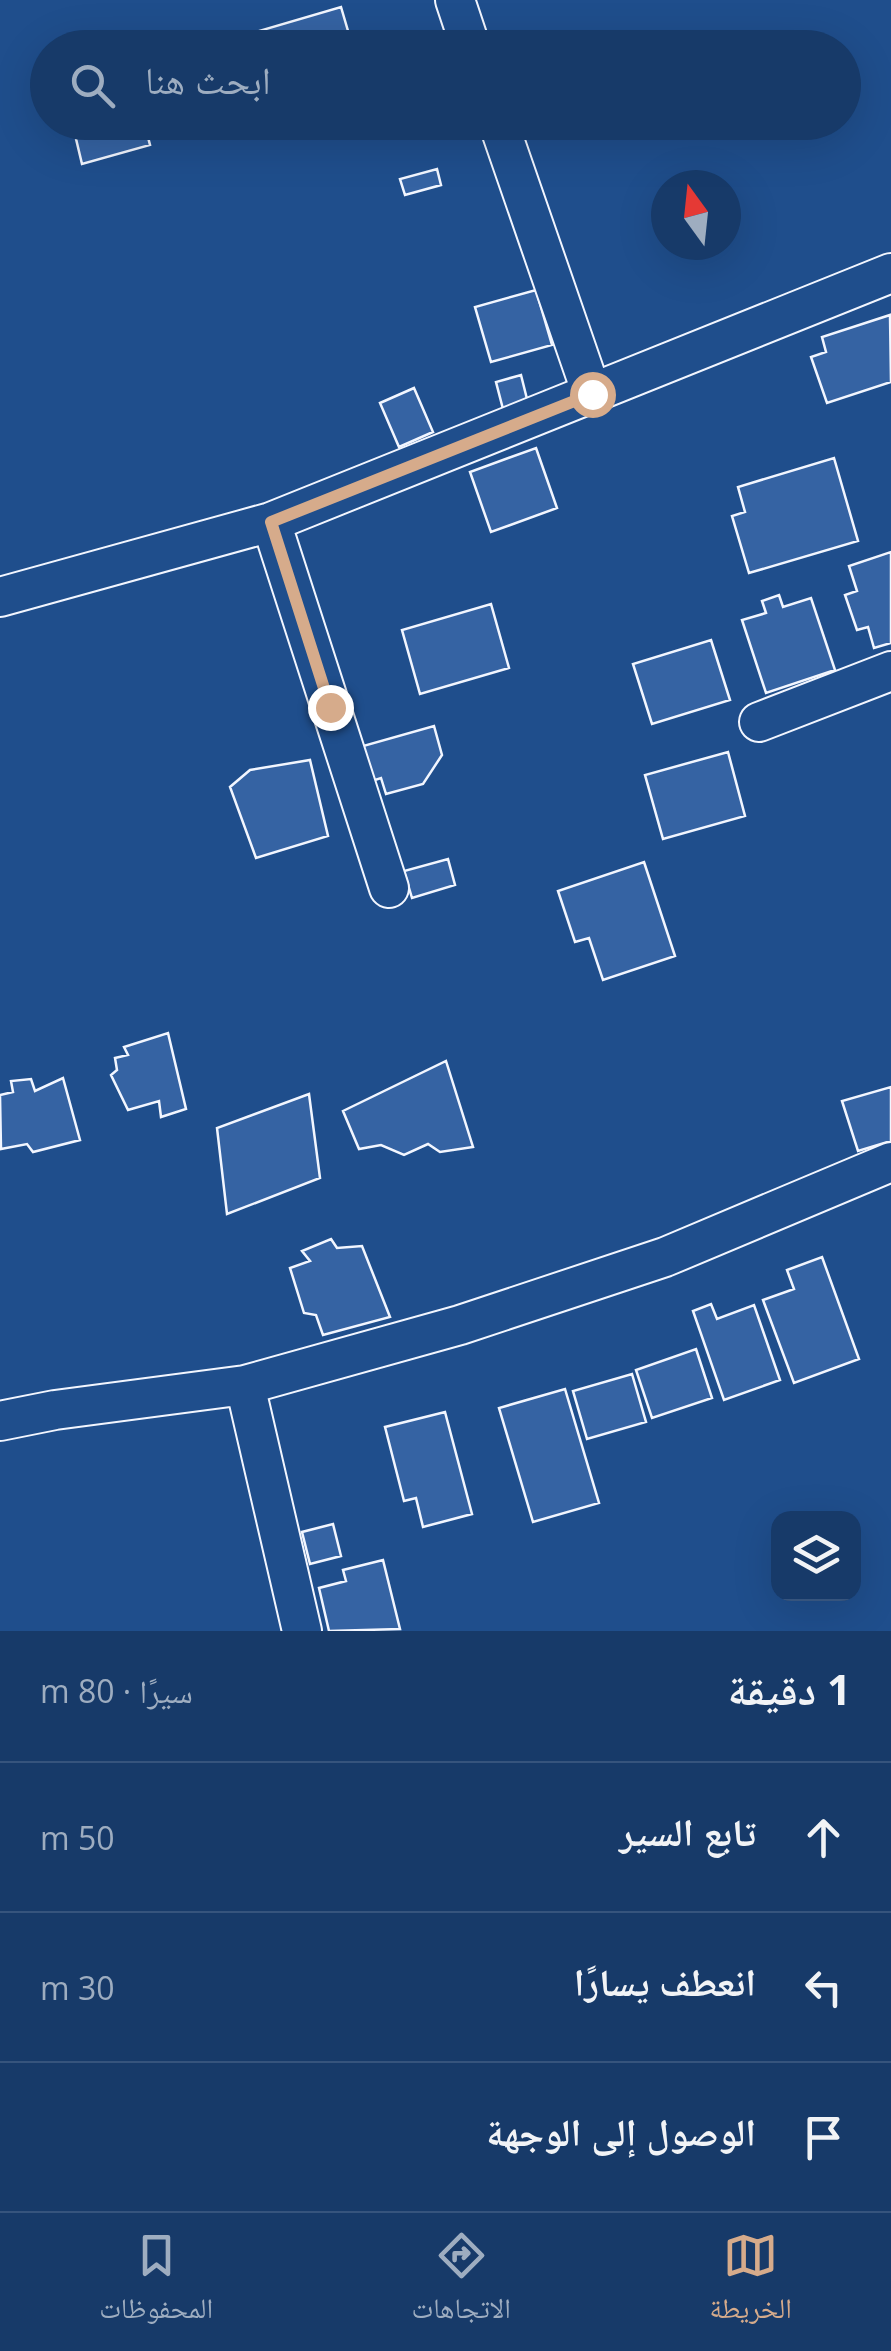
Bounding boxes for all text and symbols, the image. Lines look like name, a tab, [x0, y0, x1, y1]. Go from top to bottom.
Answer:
search box	[30, 30, 861, 140]
text: ابحث هنا	[145, 53, 271, 105]
icon: search	[65, 58, 120, 113]
north arrow	[651, 170, 741, 260]
route start	[570, 372, 616, 418]
route end	[308, 685, 354, 731]
map controls	[771, 1511, 861, 1601]
button: layers	[771, 1511, 861, 1601]
text: 1 دقيقة	[728, 1660, 851, 1717]
text: سيرًا · 80 m	[40, 1669, 193, 1712]
text: تابع السير	[619, 1805, 756, 1857]
icon: ahead	[796, 1810, 851, 1865]
text: 50 m	[40, 1816, 115, 1859]
text: انعطف يسارًا	[574, 1955, 756, 2007]
icon: left	[796, 1960, 851, 2015]
text: 30 m	[40, 1966, 115, 2009]
text: الوصول إلى الوجهة	[486, 2105, 756, 2157]
icon: arrive	[796, 2110, 851, 2165]
tab: المحفوظات	[99, 2228, 213, 2336]
tab: الاتجاهات	[412, 2228, 511, 2336]
tab: الخريطة	[709, 2228, 792, 2336]

